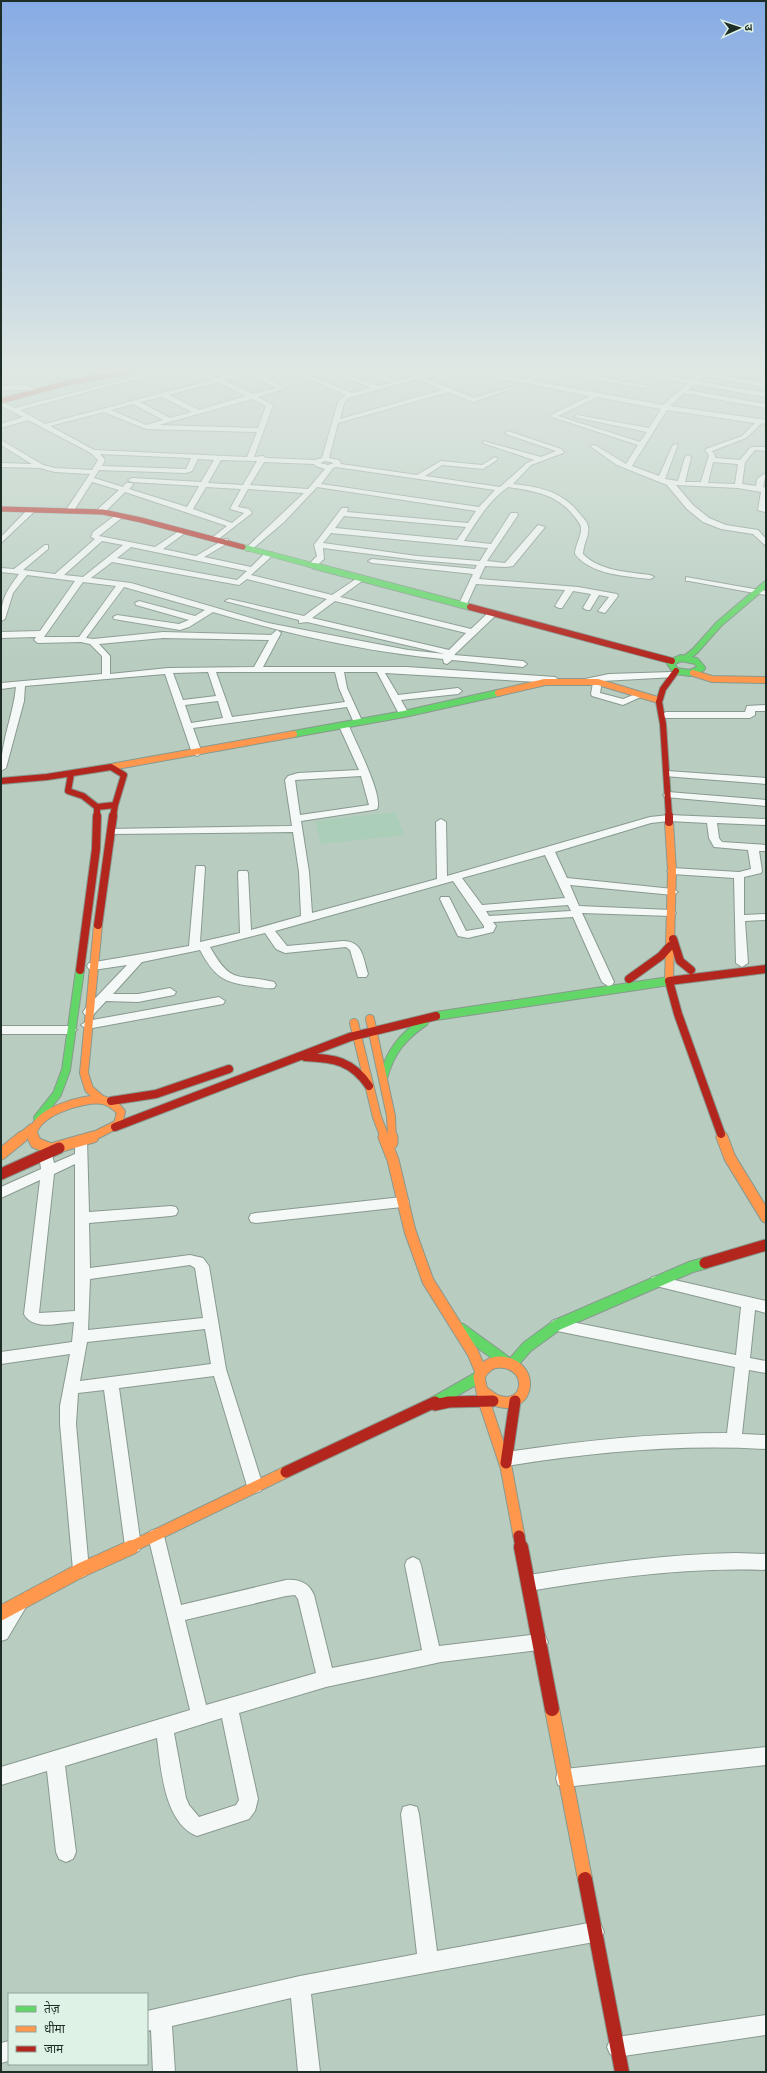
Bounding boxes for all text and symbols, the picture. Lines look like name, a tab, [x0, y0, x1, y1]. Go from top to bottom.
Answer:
north arrow	[719, 8, 759, 48]
text: उ	[743, 24, 756, 32]
legend	[8, 1993, 148, 2065]
text: तेज़	[44, 2001, 61, 2015]
text: धीमा	[44, 2021, 66, 2035]
text: जाम	[44, 2041, 64, 2055]

